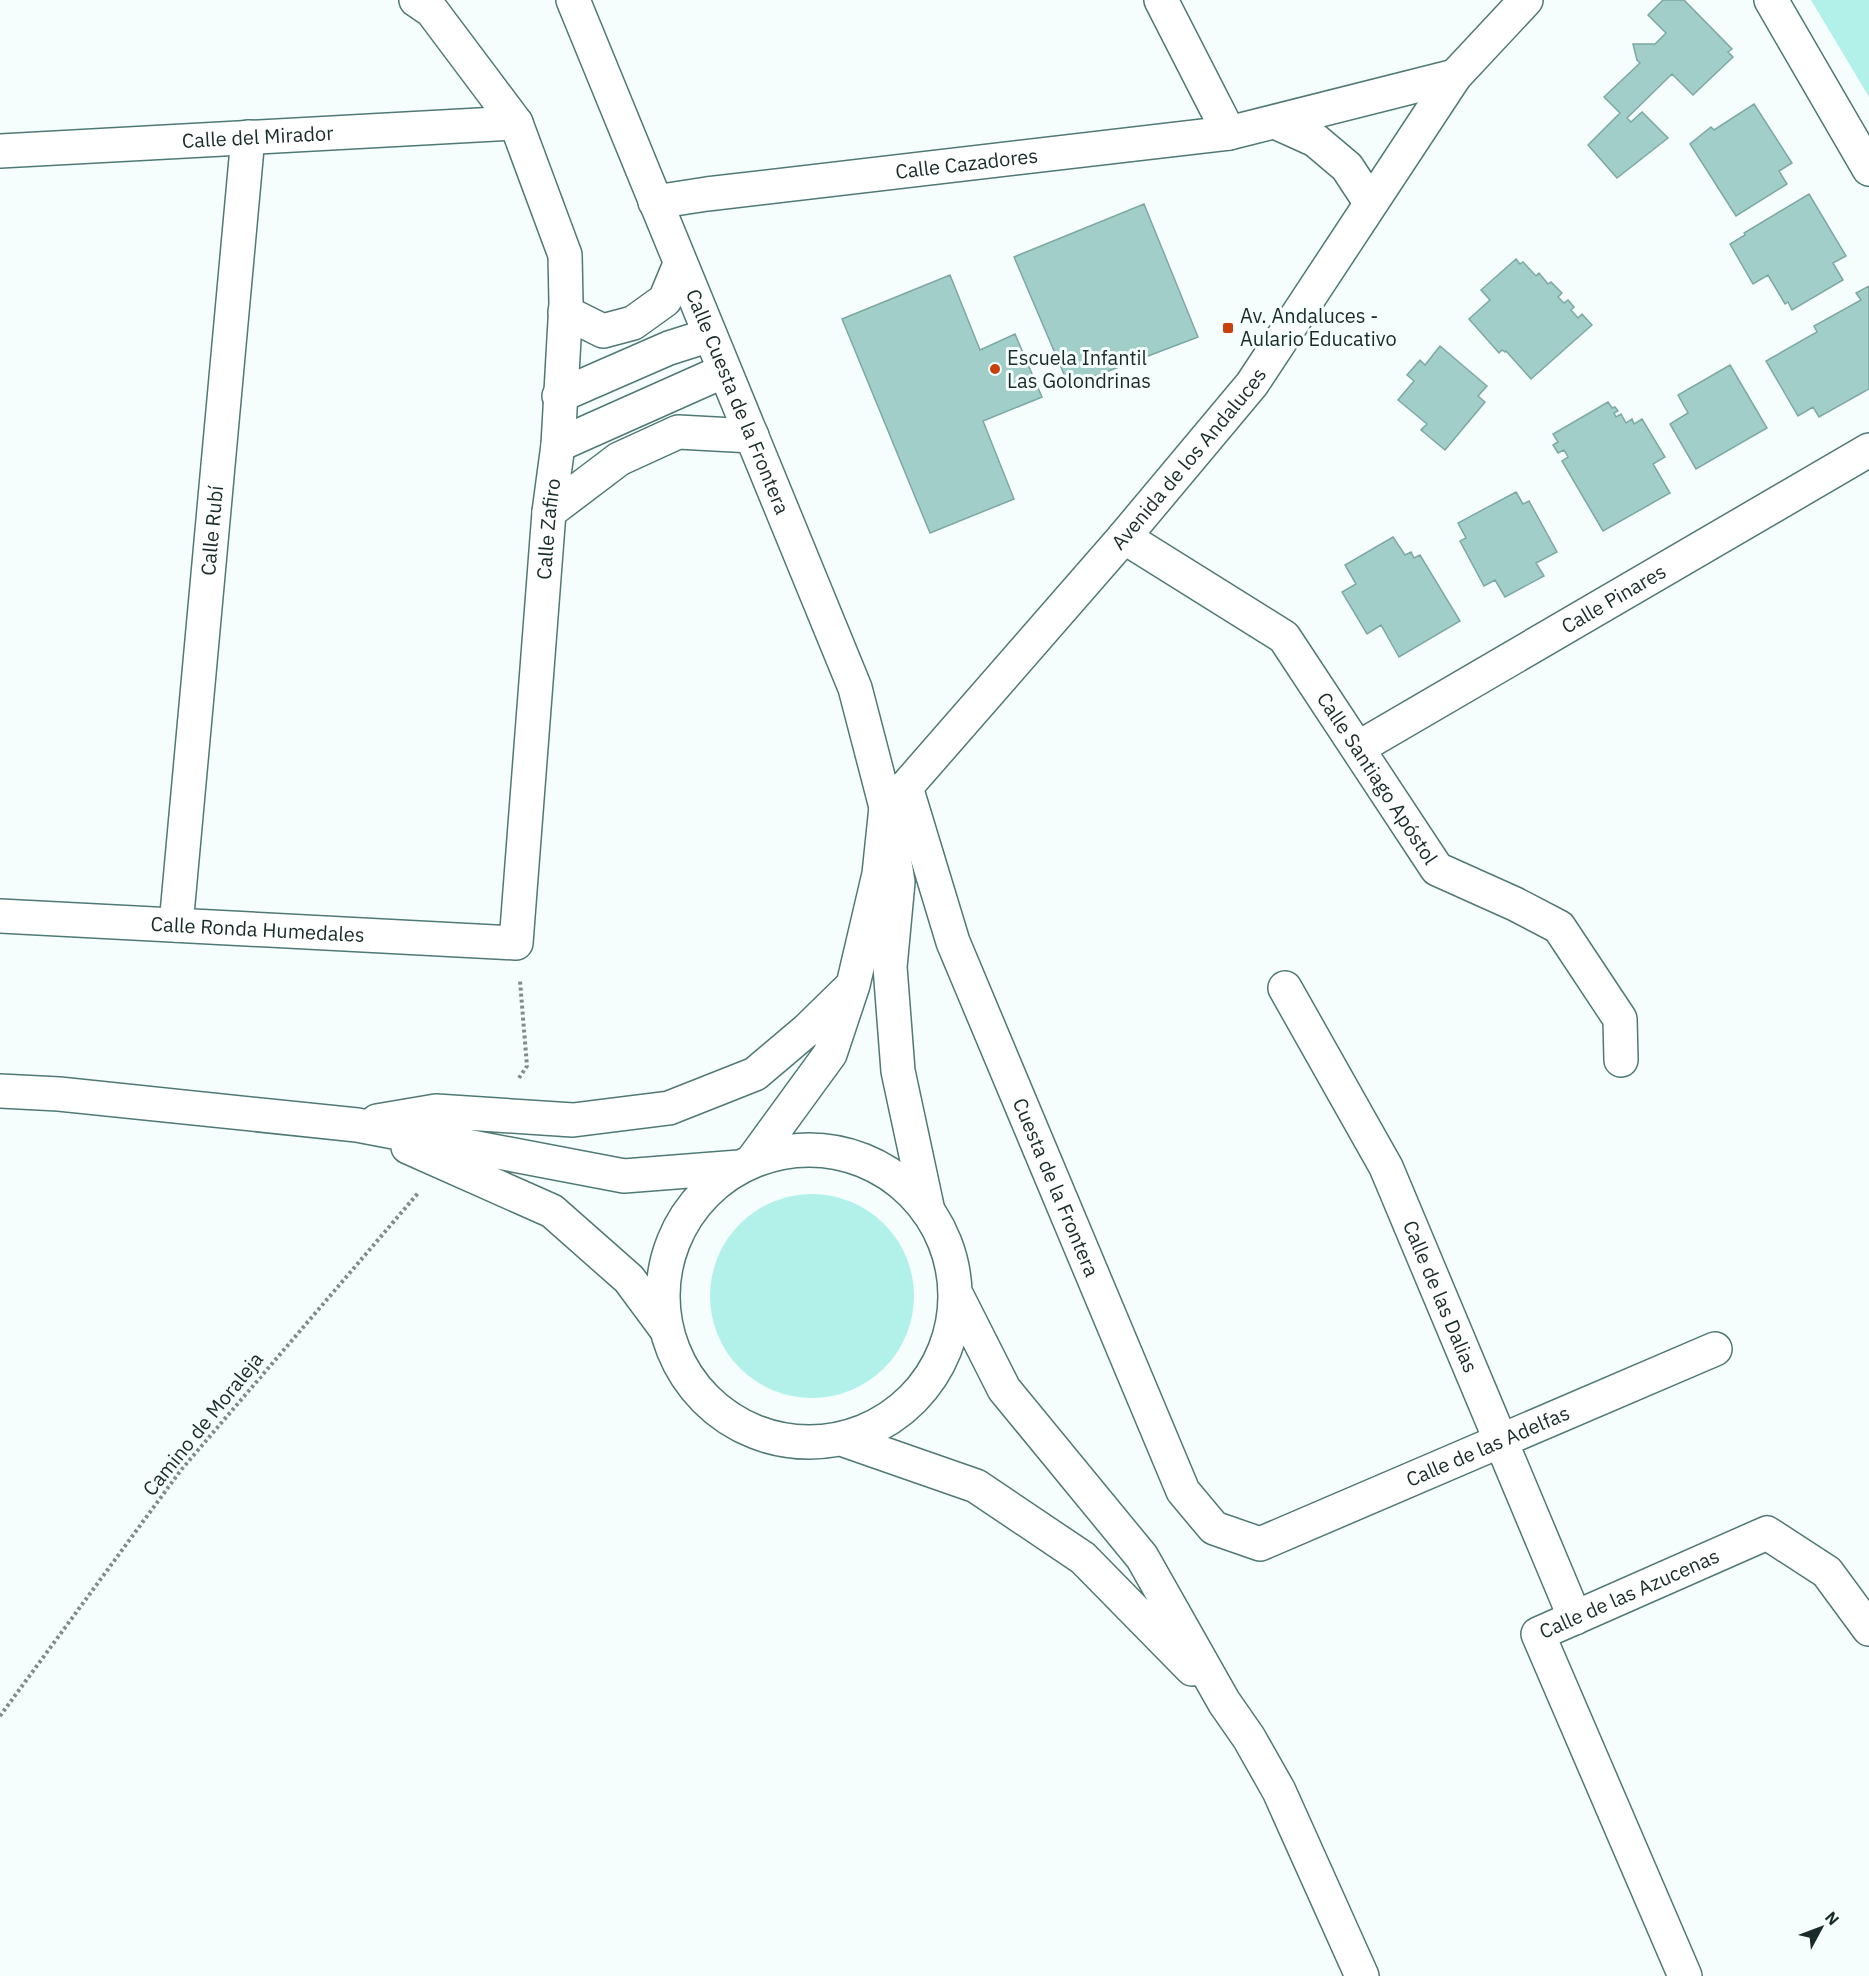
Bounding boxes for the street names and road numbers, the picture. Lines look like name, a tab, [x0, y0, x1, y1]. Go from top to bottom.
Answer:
street label: Calle del Mirador	[181, 119, 334, 154]
street label: Calle Cazadores	[894, 141, 1039, 185]
street label: Calle Cuesta de la Frontera	[680, 285, 796, 518]
street label: Avenida de los Andaluces	[1105, 362, 1272, 555]
street label: Calle Zafiro	[530, 477, 566, 581]
street label: Calle Rubí	[194, 484, 229, 577]
street label: Calle Pinares	[1556, 557, 1671, 640]
street label: Calle Santiago Apóstol	[1311, 687, 1444, 870]
street label: Calle Ronda Humedales	[150, 910, 365, 948]
street label: Cuesta de la Frontera	[1007, 1094, 1106, 1281]
street label: Calle de las Dalias	[1397, 1216, 1485, 1377]
street label: Camino de Moraleja	[136, 1346, 269, 1501]
street label: Calle de las Adelfas	[1402, 1399, 1574, 1493]
street label: Calle de las Azucenas	[1535, 1542, 1723, 1645]

